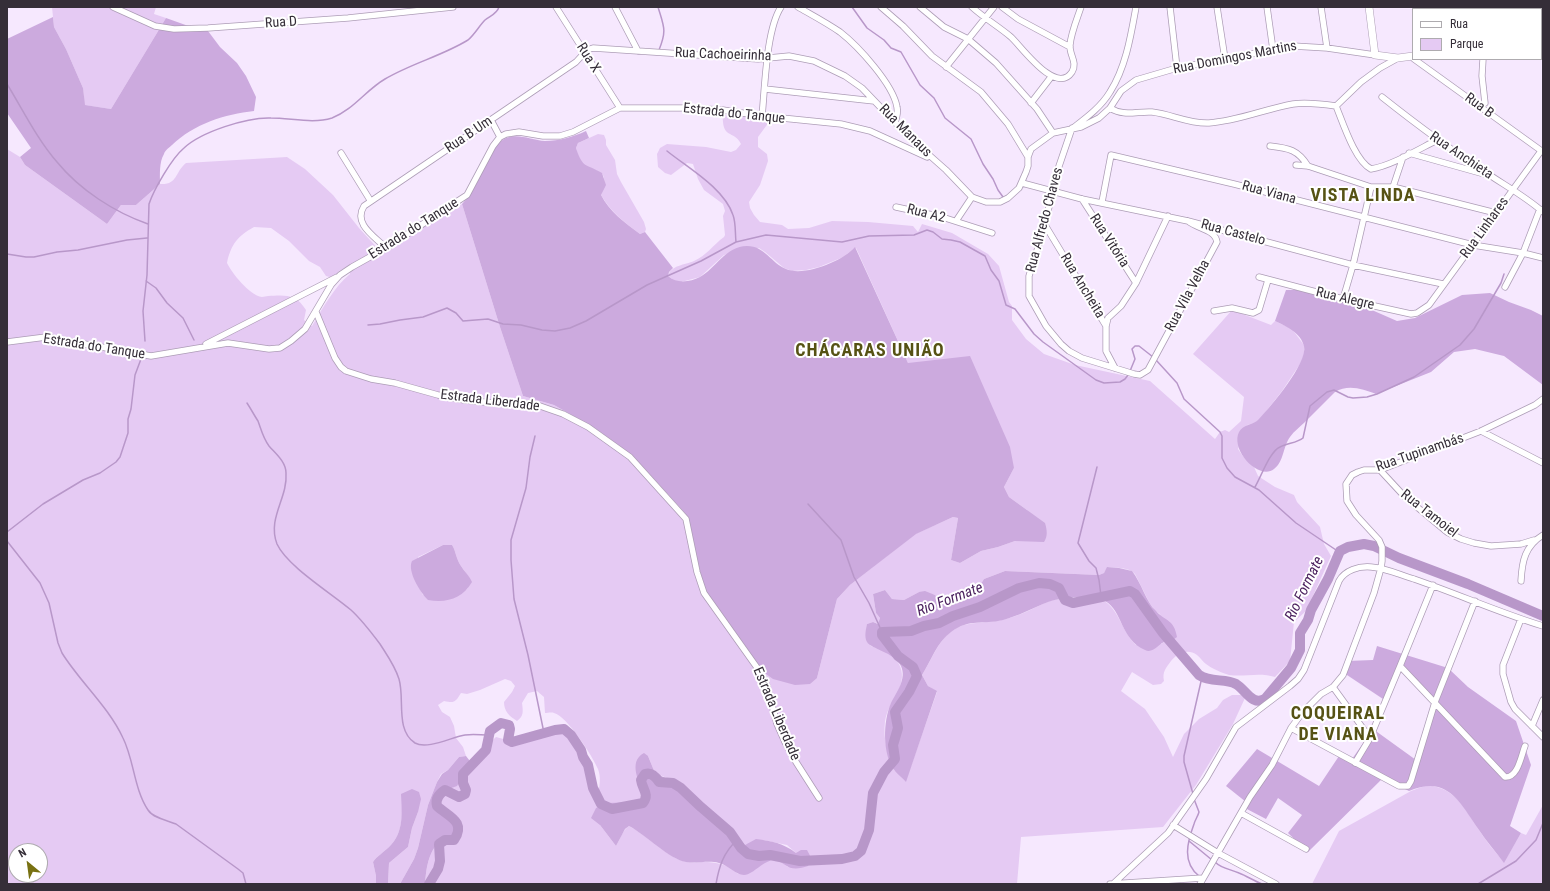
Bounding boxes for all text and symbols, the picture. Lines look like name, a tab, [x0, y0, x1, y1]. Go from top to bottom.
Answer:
legend	[1412, 8, 1542, 60]
street label: Rua D	[264, 14, 298, 32]
text: Rua	[1450, 17, 1468, 31]
text: Parque	[1450, 37, 1483, 51]
street label: Rua Domingos Martins	[1172, 38, 1298, 78]
street label: Rua X	[572, 40, 604, 76]
street label: Rua Cachoeirinha	[674, 45, 772, 65]
street label: Rua B	[1461, 90, 1497, 122]
street label: Estrada do Tanque	[682, 100, 786, 128]
street label: Rua Manaus	[875, 101, 935, 161]
street label: Rua B Um	[442, 113, 496, 157]
street label: Rua Anchieta	[1426, 129, 1496, 183]
street label: Rua Alfredo Chaves	[1023, 166, 1067, 274]
street label: Rua Viana	[1240, 178, 1298, 208]
district label: VISTA LINDA	[1311, 185, 1415, 207]
street label: Rua Linhares	[1457, 194, 1513, 262]
street label: Estrada do Tanque	[366, 195, 462, 263]
street label: Rua A2	[905, 201, 947, 227]
street label: Rua Vitória	[1086, 211, 1132, 271]
street label: Rua Castelo	[1199, 216, 1267, 250]
street label: Rua Ancheita	[1056, 250, 1108, 322]
street label: Rua Vila Velha	[1162, 257, 1214, 335]
street label: Rua Alegre	[1314, 284, 1376, 314]
street label: Estrada do Tanque	[42, 331, 146, 363]
district label: CHÁCARAS UNIÃO	[795, 340, 945, 362]
street label: Estrada Liberdade	[440, 387, 540, 415]
street label: Rua Tupinambás	[1374, 430, 1466, 476]
street label: Rua Tamoiel	[1397, 486, 1461, 542]
water label: Rio Formate	[1282, 554, 1328, 624]
water label: Rio Formate	[914, 579, 986, 621]
street label: Estrada Liberdade	[749, 665, 803, 763]
district label: COQUEIRAL DE VIANA	[1291, 703, 1385, 746]
north arrow	[8, 843, 48, 883]
text: N	[16, 846, 29, 860]

